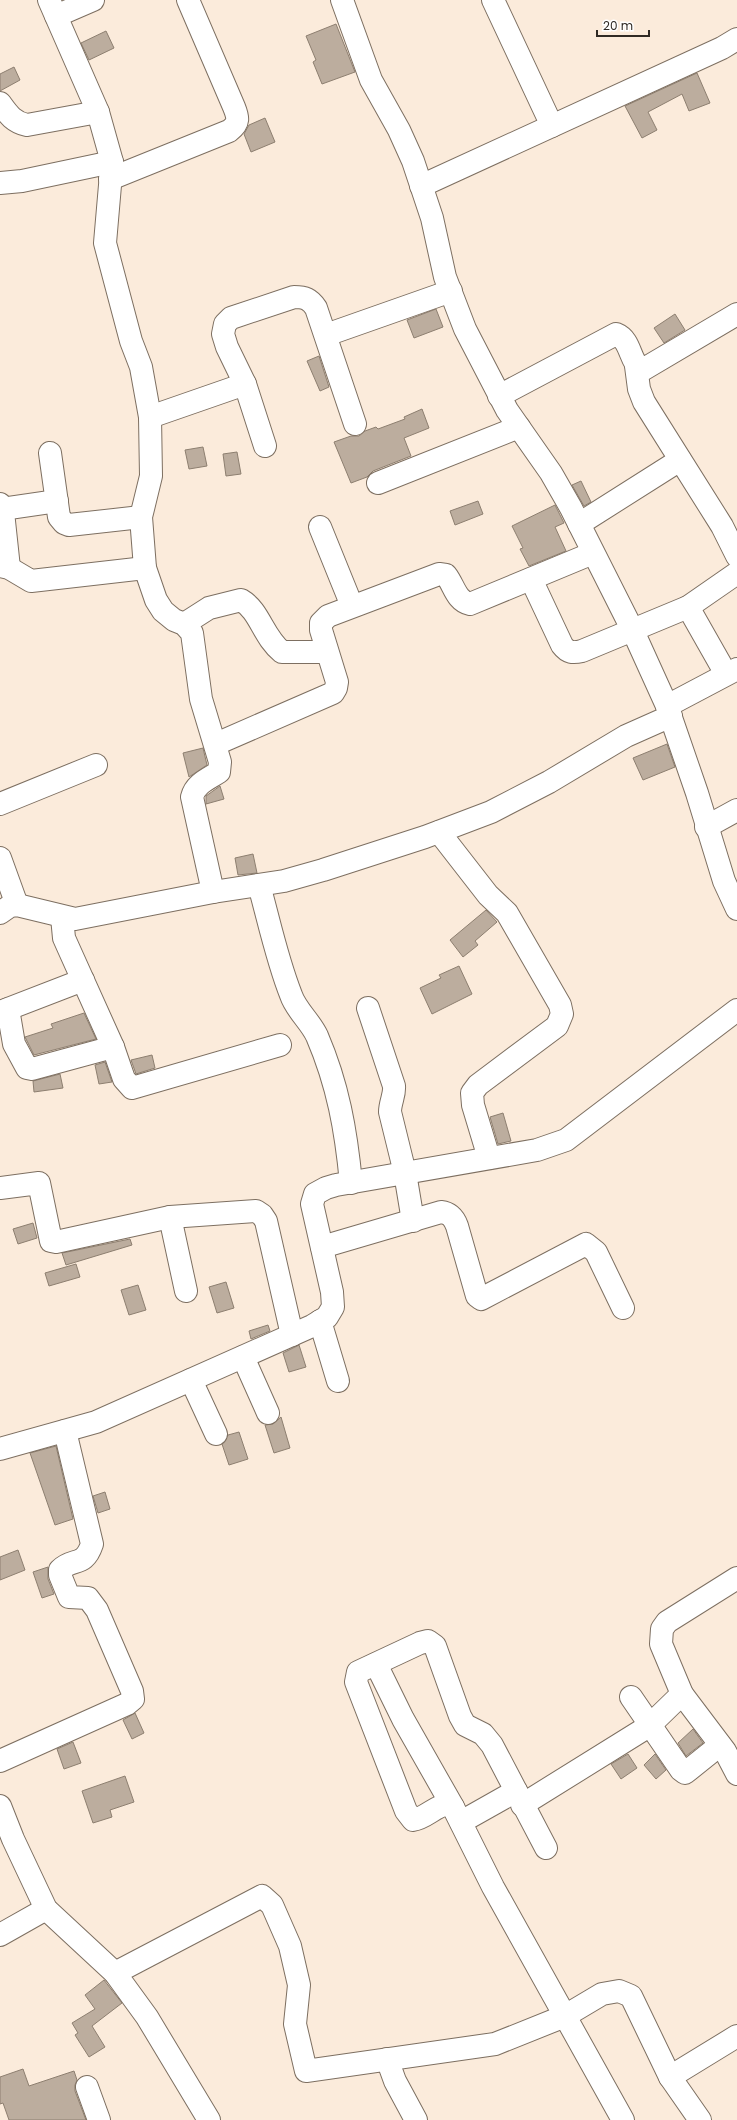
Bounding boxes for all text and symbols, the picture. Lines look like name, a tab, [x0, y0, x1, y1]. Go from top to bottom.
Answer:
scale bar	[597, 12, 649, 38]
text: 20 m	[603, 17, 633, 34]

